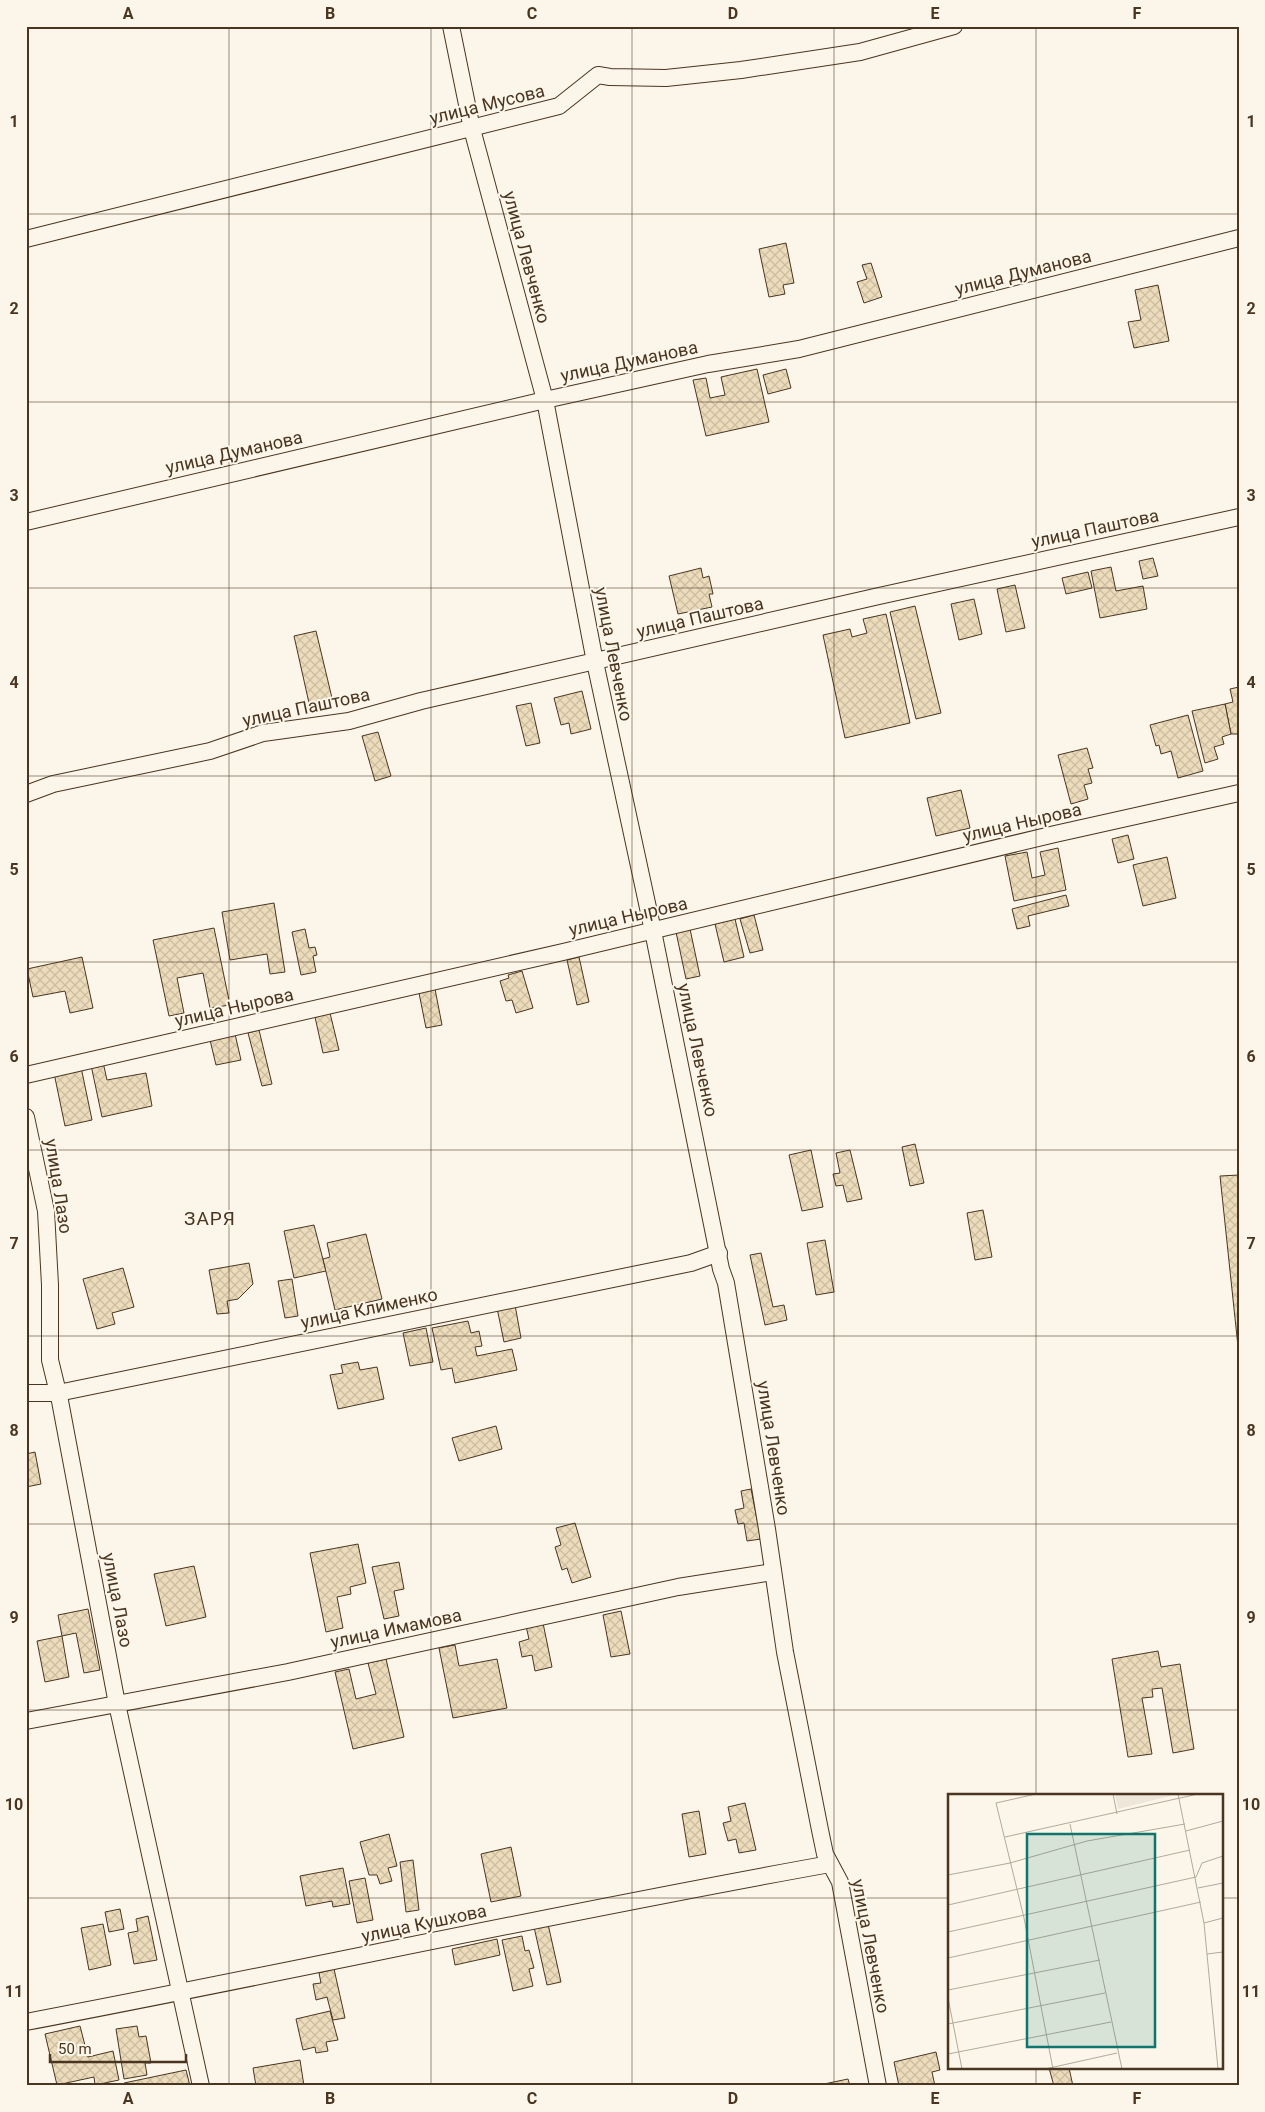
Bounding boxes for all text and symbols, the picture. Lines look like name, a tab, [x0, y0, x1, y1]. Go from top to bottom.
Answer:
text: A	[123, 4, 134, 23]
text: B	[325, 4, 335, 23]
text: C	[527, 4, 537, 23]
text: D	[728, 4, 738, 23]
text: E	[931, 4, 940, 23]
text: F	[1133, 4, 1142, 23]
street label: улица Мусова	[427, 80, 547, 128]
text: 1	[9, 112, 19, 131]
text: 1	[1246, 112, 1256, 131]
street label: улица Левченко	[499, 189, 555, 325]
street label: улица Думанова	[953, 245, 1093, 299]
text: 2	[9, 299, 19, 318]
text: 2	[1246, 299, 1256, 318]
street label: улица Думанова	[558, 336, 700, 386]
street label: улица Думанова	[164, 426, 304, 478]
text: 3	[9, 486, 19, 505]
text: 3	[1246, 486, 1256, 505]
street label: улица Паштова	[1029, 504, 1161, 552]
street label: улица Левченко	[591, 585, 637, 723]
street label: улица Паштова	[634, 592, 766, 642]
text: 4	[9, 673, 19, 692]
text: 4	[1246, 673, 1256, 692]
street label: улица Паштова	[240, 683, 372, 731]
street label: улица Нырова	[961, 798, 1083, 846]
text: 5	[9, 860, 19, 879]
text: 5	[1246, 860, 1256, 879]
street label: улица Нырова	[567, 892, 689, 940]
street label: улица Левченко	[674, 981, 722, 1119]
street label: улица Нырова	[173, 983, 295, 1031]
text: 6	[9, 1047, 19, 1066]
text: 6	[1246, 1047, 1256, 1066]
street label: улица Лазо	[41, 1137, 77, 1235]
district label: ЗАРЯ	[184, 1207, 236, 1230]
text: 7	[9, 1234, 19, 1253]
text: 7	[1246, 1234, 1256, 1253]
street label: улица Клименко	[299, 1283, 439, 1333]
street label: улица Левченко	[753, 1379, 795, 1517]
text: 8	[9, 1421, 19, 1440]
text: 8	[1246, 1421, 1256, 1440]
street label: улица Лазо	[99, 1551, 137, 1649]
street label: улица Имамова	[328, 1604, 464, 1652]
text: 9	[9, 1608, 19, 1627]
text: 9	[1246, 1608, 1256, 1627]
inset map	[948, 1794, 1222, 2070]
text: 10	[5, 1795, 23, 1814]
text: 10	[1242, 1795, 1260, 1814]
street label: улица Левченко	[848, 1877, 894, 2015]
street label: улица Кушхова	[360, 1899, 488, 1947]
text: 11	[5, 1982, 23, 2001]
text: 11	[1242, 1982, 1260, 2001]
scale bar	[50, 2032, 186, 2064]
text: 50 m	[58, 2040, 92, 2058]
text: A	[123, 2089, 134, 2108]
text: B	[325, 2089, 335, 2108]
text: C	[527, 2089, 537, 2108]
text: D	[728, 2089, 738, 2108]
text: E	[931, 2089, 940, 2108]
text: F	[1133, 2089, 1142, 2108]

